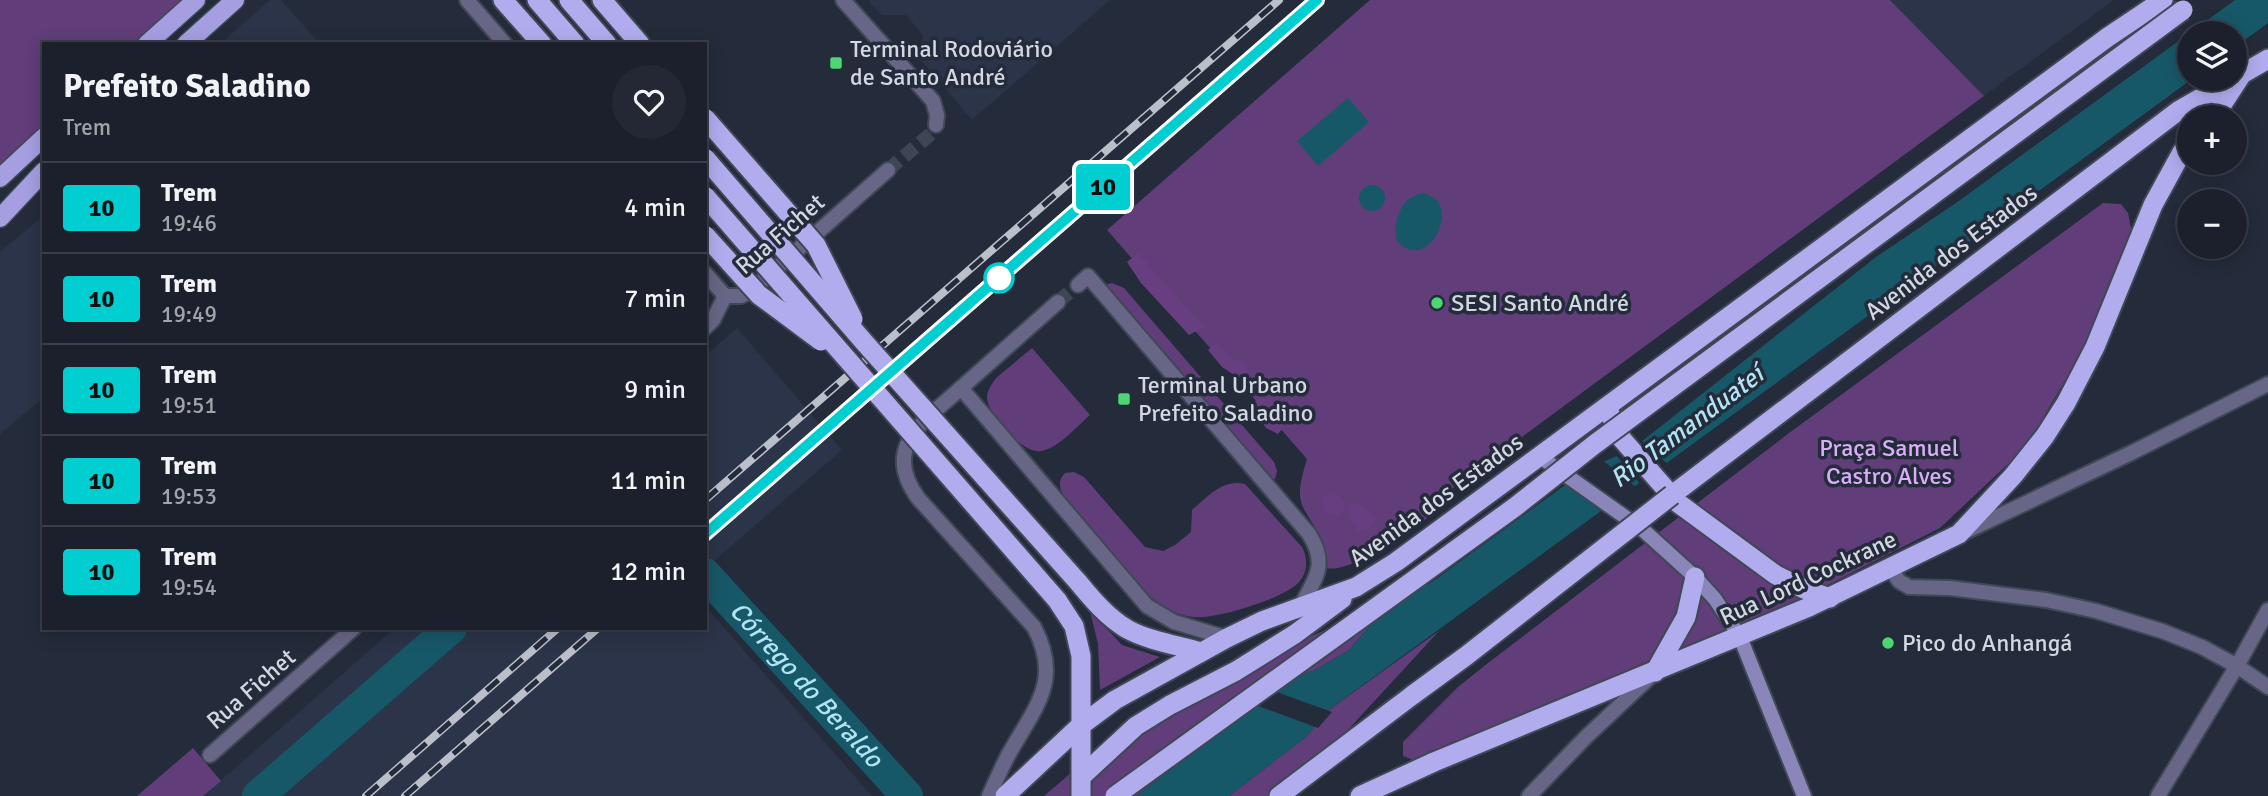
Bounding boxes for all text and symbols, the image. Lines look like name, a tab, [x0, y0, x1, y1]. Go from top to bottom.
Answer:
map controls	[2177, 21, 2247, 259]
button: layers	[2177, 21, 2247, 91]
place label: Terminal Rodoviário de Santo André	[850, 34, 1053, 92]
marker: Terminal Rodoviário de Santo André	[828, 55, 844, 71]
button: heart	[612, 65, 686, 139]
text: Prefeito Saladino	[63, 66, 311, 107]
button: +	[2177, 105, 2247, 175]
text: Trem	[63, 113, 111, 142]
line badge: 10	[1072, 164, 1134, 210]
text: 10	[1090, 172, 1116, 202]
text: Trem	[161, 177, 217, 209]
street label: Avenida dos Estados	[1859, 177, 2043, 327]
street label: Rua Fichet	[729, 187, 831, 281]
button: −	[2177, 189, 2247, 259]
text: 4 min	[624, 192, 686, 224]
text: 10	[89, 193, 114, 223]
text: 19:46	[161, 209, 217, 238]
unlabelled marker	[984, 263, 1014, 293]
text: Trem	[161, 268, 217, 300]
text: 7 min	[624, 283, 686, 315]
text: 10	[89, 284, 114, 314]
place label: SESI Santo André	[1451, 288, 1629, 318]
marker: SESI Santo André	[1429, 295, 1445, 311]
text: 19:49	[161, 300, 217, 329]
water label: Rio Tamanduateí	[1604, 356, 1774, 495]
text: Trem	[161, 359, 217, 391]
place label: Terminal Urbano Prefeito Saladino	[1138, 370, 1313, 428]
text: 9 min	[624, 374, 686, 406]
text: 10	[89, 375, 114, 405]
text: 19:51	[161, 391, 217, 420]
marker: Terminal Urbano Prefeito Saladino	[1116, 391, 1132, 407]
street label: Avenida dos Estados	[1343, 427, 1529, 573]
park label: Praça Samuel Castro Alves	[1819, 433, 1959, 491]
text: Trem	[161, 450, 217, 482]
text: 11 min	[610, 465, 686, 497]
text: 10	[89, 466, 114, 496]
text: 19:53	[161, 482, 217, 511]
street label: Rua Lord Cockrane	[1715, 524, 1901, 632]
text: Trem	[161, 541, 217, 573]
text: 12 min	[610, 556, 686, 588]
text: 10	[89, 557, 114, 587]
text: 19:54	[161, 573, 217, 602]
water label: Córrego do Beraldo	[722, 595, 890, 776]
place label: Pico do Anhangá	[1902, 628, 2072, 658]
marker: Pico do Anhangá	[1880, 635, 1896, 651]
street label: Rua Fichet	[200, 642, 302, 736]

